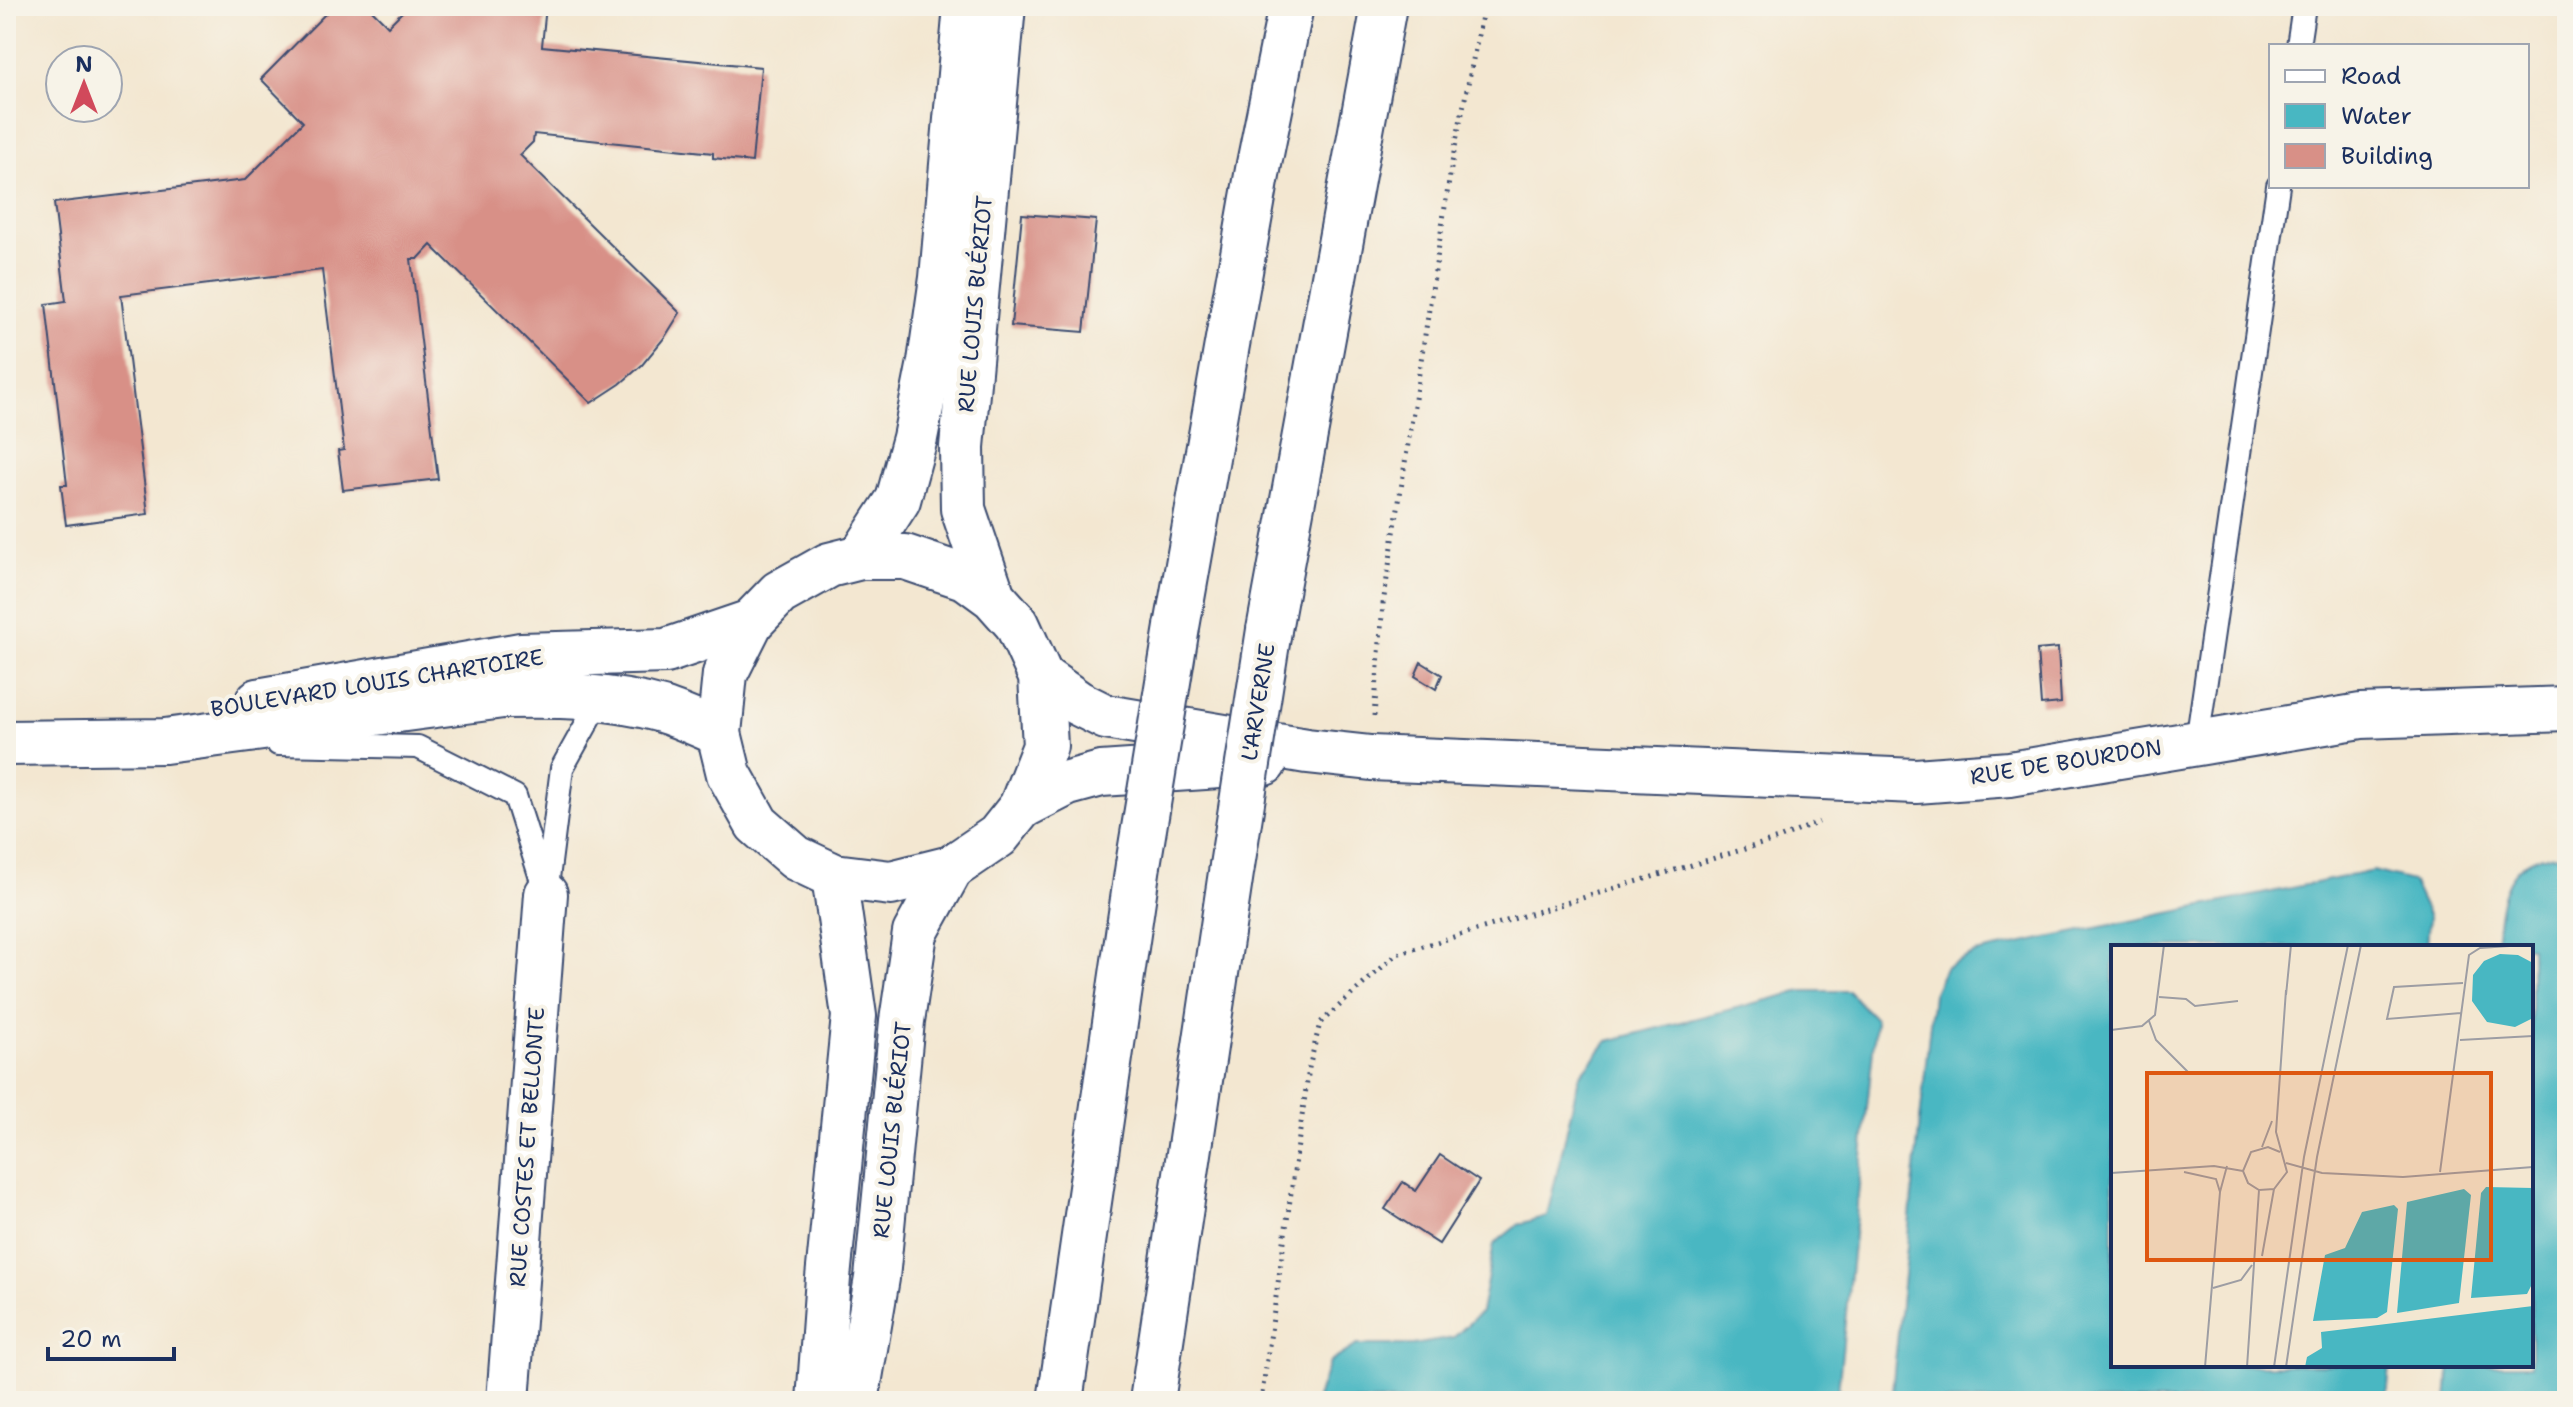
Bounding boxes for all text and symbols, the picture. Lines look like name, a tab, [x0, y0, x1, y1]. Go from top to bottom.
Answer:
north arrow	[44, 44, 124, 124]
legend	[2269, 44, 2529, 188]
text: N	[75, 50, 93, 79]
text: Road	[2341, 60, 2401, 92]
text: Water	[2341, 100, 2412, 132]
text: Building	[2341, 140, 2433, 172]
street label: RUE LOUIS BLÉRIOT	[951, 194, 999, 414]
street label: L'ARVERNE	[1234, 641, 1282, 763]
street label: BOULEVARD LOUIS CHARTOIRE	[209, 642, 545, 724]
street label: RUE DE BOURDON	[1968, 733, 2164, 791]
inset map	[2111, 945, 2533, 1367]
street label: RUE COSTES ET BELLONTE	[503, 1006, 551, 1288]
street label: RUE LOUIS BLÉRIOT	[866, 1020, 918, 1240]
scale bar	[48, 1311, 174, 1361]
text: 20 m	[60, 1323, 122, 1355]

